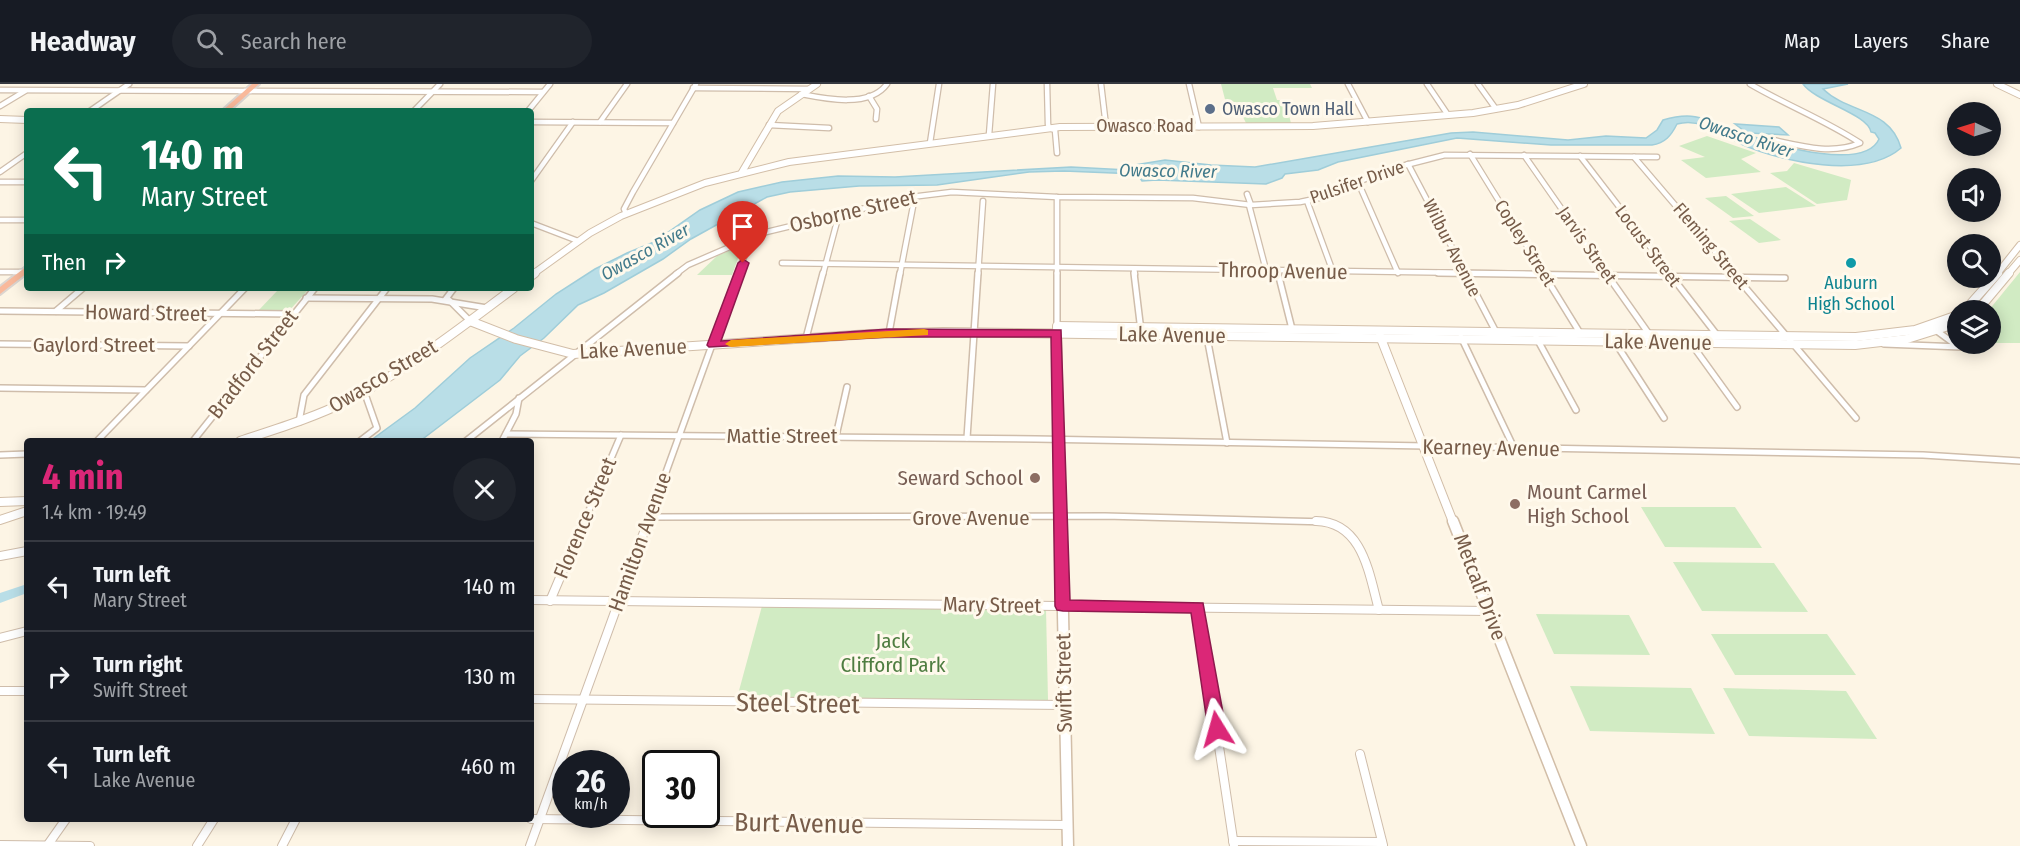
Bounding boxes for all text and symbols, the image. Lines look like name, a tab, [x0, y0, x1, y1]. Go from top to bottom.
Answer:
search box	[172, 14, 592, 68]
text: Headway	[30, 25, 136, 58]
icon: search	[193, 25, 226, 58]
text: Search here	[241, 28, 347, 55]
text: Map	[1784, 28, 1820, 54]
text: Layers	[1853, 28, 1908, 54]
text: Share	[1941, 28, 1990, 54]
place label: Owasco Town Hall	[1222, 98, 1354, 120]
marker: Owasco Town Hall	[1203, 102, 1217, 116]
north arrow	[1947, 102, 2001, 156]
map controls	[1947, 102, 2001, 354]
water label: Owasco River	[1696, 111, 1797, 163]
street label: Owasco Road	[1096, 115, 1194, 137]
text: 140 m	[141, 130, 244, 180]
icon: left	[42, 132, 120, 210]
street label: Pulsifer Drive	[1307, 156, 1407, 208]
water label: Owasco River	[1119, 159, 1218, 183]
button: sound	[1947, 168, 2001, 222]
text: Mary Street	[141, 181, 268, 213]
street label: Osborne Street	[787, 184, 919, 238]
street label: Wilbur Avenue	[1418, 196, 1486, 300]
street label: Copley Street	[1490, 196, 1560, 290]
street label: Fleming Street	[1668, 198, 1754, 294]
pin	[717, 201, 768, 263]
street label: Locust Street	[1610, 201, 1686, 291]
street label: Jarvis Street	[1553, 202, 1622, 288]
icon: arrive	[726, 210, 759, 243]
water label: Owasco River	[597, 218, 694, 285]
button: search	[1947, 234, 2001, 288]
icon: right	[98, 246, 131, 279]
text: Then	[42, 249, 86, 276]
marker: Auburn High School	[1844, 256, 1858, 270]
street label: Throop Avenue	[1218, 257, 1348, 285]
place label: Auburn High School	[1807, 272, 1895, 315]
street label: Howard Street	[85, 299, 207, 327]
button: layers	[1947, 300, 2001, 354]
street label: Bradford Street	[202, 304, 304, 424]
street label: Lake Avenue	[1118, 321, 1226, 349]
street label: Lake Avenue	[1604, 328, 1712, 356]
street label: Gaylord Street	[33, 332, 155, 358]
street label: Owasco Street	[324, 333, 442, 419]
street label: Lake Avenue	[579, 333, 687, 365]
street label: Mattie Street	[726, 423, 838, 449]
street label: Kearney Avenue	[1422, 434, 1560, 462]
street label: Florence Street	[548, 453, 622, 583]
text: 4 min	[42, 455, 124, 499]
button: close	[453, 458, 516, 521]
place label: Seward School	[897, 465, 1023, 491]
street label: Hamilton Avenue	[603, 469, 677, 615]
marker: Seward School	[1028, 471, 1042, 485]
place label: Mount Carmel High School	[1527, 479, 1647, 529]
marker: Mount Carmel High School	[1508, 497, 1522, 511]
text: 1.4 km · 19:49	[42, 500, 147, 524]
street label: Grove Avenue	[912, 505, 1030, 531]
street label: Metcalf Drive	[1448, 530, 1512, 644]
text: Turn left	[93, 561, 171, 588]
icon: left	[42, 570, 75, 603]
text: 140 m	[463, 573, 516, 600]
text: Mary Street	[93, 588, 187, 612]
street label: Mary Street	[943, 591, 1042, 619]
park label: Jack Clifford Park	[840, 628, 946, 678]
street label: Swift Street	[1050, 633, 1078, 733]
text: Turn right	[93, 651, 182, 678]
icon: right	[42, 660, 75, 693]
text: 130 m	[464, 663, 516, 690]
text: Swift Street	[93, 678, 188, 702]
street label: Steel Street	[736, 687, 861, 720]
position arrow	[1185, 697, 1249, 761]
text: Turn left	[93, 741, 171, 768]
icon: left	[42, 750, 75, 783]
speed limit sign: 30	[642, 750, 720, 828]
text: 460 m	[461, 753, 516, 780]
text: 26	[576, 764, 606, 800]
text: Lake Avenue	[93, 768, 195, 792]
text: km/h	[574, 795, 608, 813]
street label: Burt Avenue	[734, 807, 864, 840]

